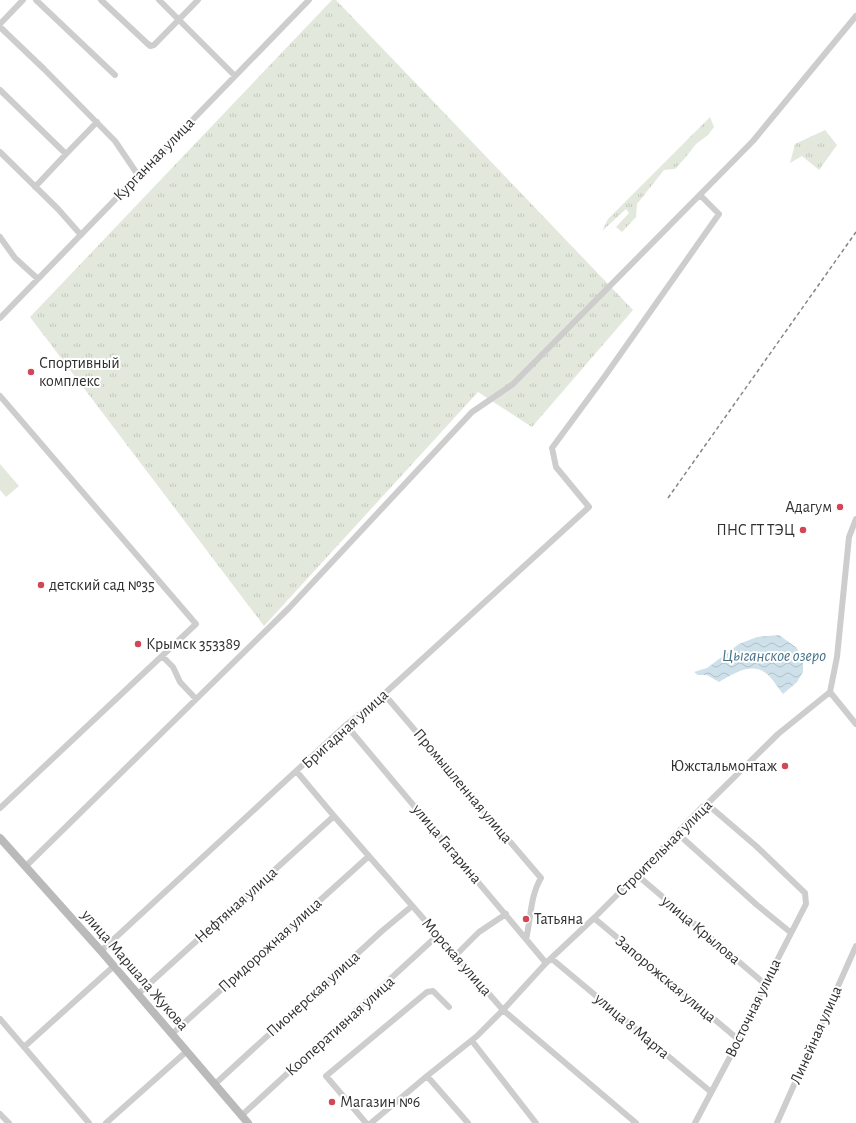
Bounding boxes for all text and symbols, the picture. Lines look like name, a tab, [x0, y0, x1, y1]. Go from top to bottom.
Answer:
street label: Курганная улица	[111, 114, 198, 204]
place label: Спортивный комплекс	[39, 355, 120, 389]
marker: Спортивный комплекс	[26, 367, 36, 377]
place label: Адагум	[785, 499, 832, 516]
marker: Адагум	[835, 502, 845, 512]
place label: ПНС ГТ ТЭЦ	[716, 522, 795, 538]
marker: ПНС ГТ ТЭЦ	[798, 525, 808, 535]
place label: детский сад №35	[49, 577, 155, 593]
marker: детский сад №35	[36, 580, 46, 590]
place label: Крымск 353389	[146, 636, 241, 652]
marker: Крымск 353389	[133, 639, 143, 649]
water label: Цыганское озеро	[722, 647, 826, 665]
street label: Бригадная улица	[299, 686, 392, 773]
street label: Промышленная улица	[410, 726, 515, 847]
place label: Южстальмонтаж	[670, 758, 778, 774]
marker: Южстальмонтаж	[780, 761, 790, 771]
street label: Строительная улица	[613, 797, 716, 900]
street label: улица Гагарина	[408, 800, 485, 887]
street label: Нефтяная улица	[192, 864, 281, 947]
street label: улица Крылова	[657, 892, 743, 968]
street label: Придорожная улица	[215, 895, 325, 996]
street label: улица Маршала Жукова	[77, 906, 192, 1034]
place label: Татьяна	[534, 911, 583, 927]
marker: Татьяна	[521, 914, 531, 924]
street label: Морская улица	[418, 915, 495, 1000]
street label: Запорожская улица	[612, 932, 719, 1026]
street label: Пионерская улица	[263, 948, 363, 1041]
street label: Восточная улица	[722, 956, 785, 1060]
street label: Кооперативная улица	[282, 973, 398, 1080]
street label: Линейная улица	[787, 983, 846, 1087]
street label: улица 8 Марта	[590, 990, 672, 1063]
place label: Магазин №6	[340, 1094, 420, 1110]
marker: Магазин №6	[327, 1097, 337, 1107]

